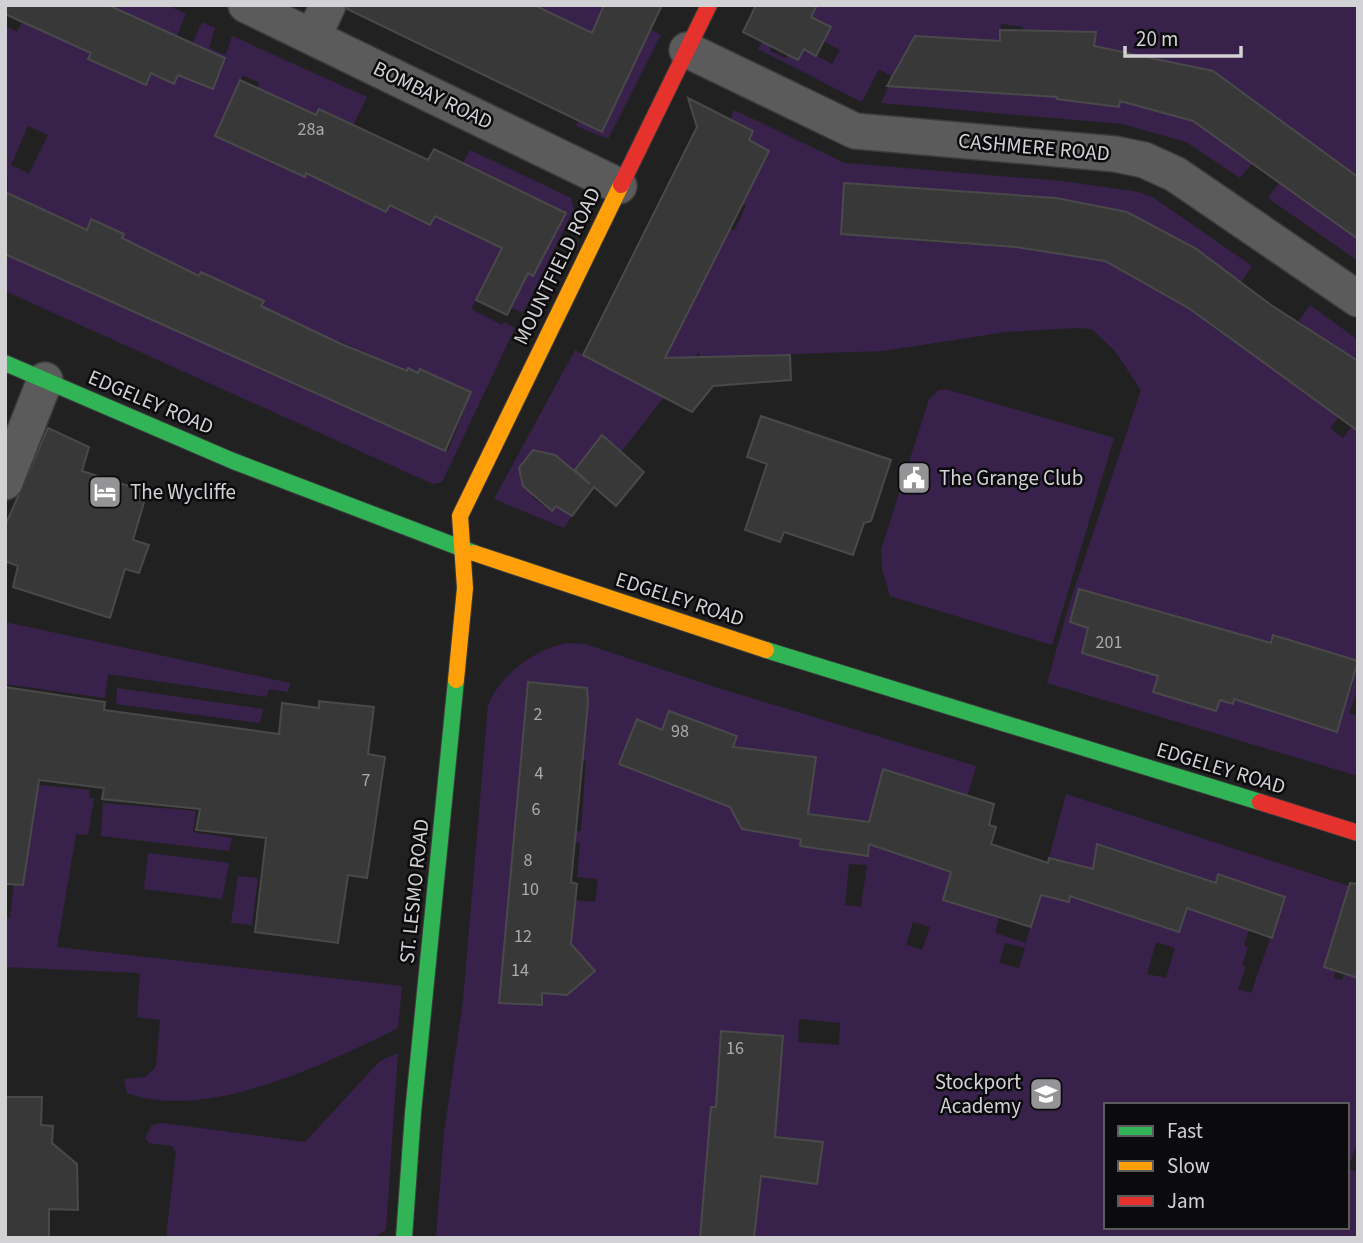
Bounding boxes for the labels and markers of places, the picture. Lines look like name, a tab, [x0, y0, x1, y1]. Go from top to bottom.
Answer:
public building icon: The Grange Club	[895, 459, 933, 497]
place label: The Grange Club	[939, 463, 1083, 493]
hotel icon: The Wycliffe	[86, 473, 124, 511]
place label: The Wycliffe	[130, 477, 236, 507]
place label: Stockport Academy	[935, 1067, 1021, 1121]
school or university icon: Stockport Academy	[1027, 1075, 1065, 1113]

